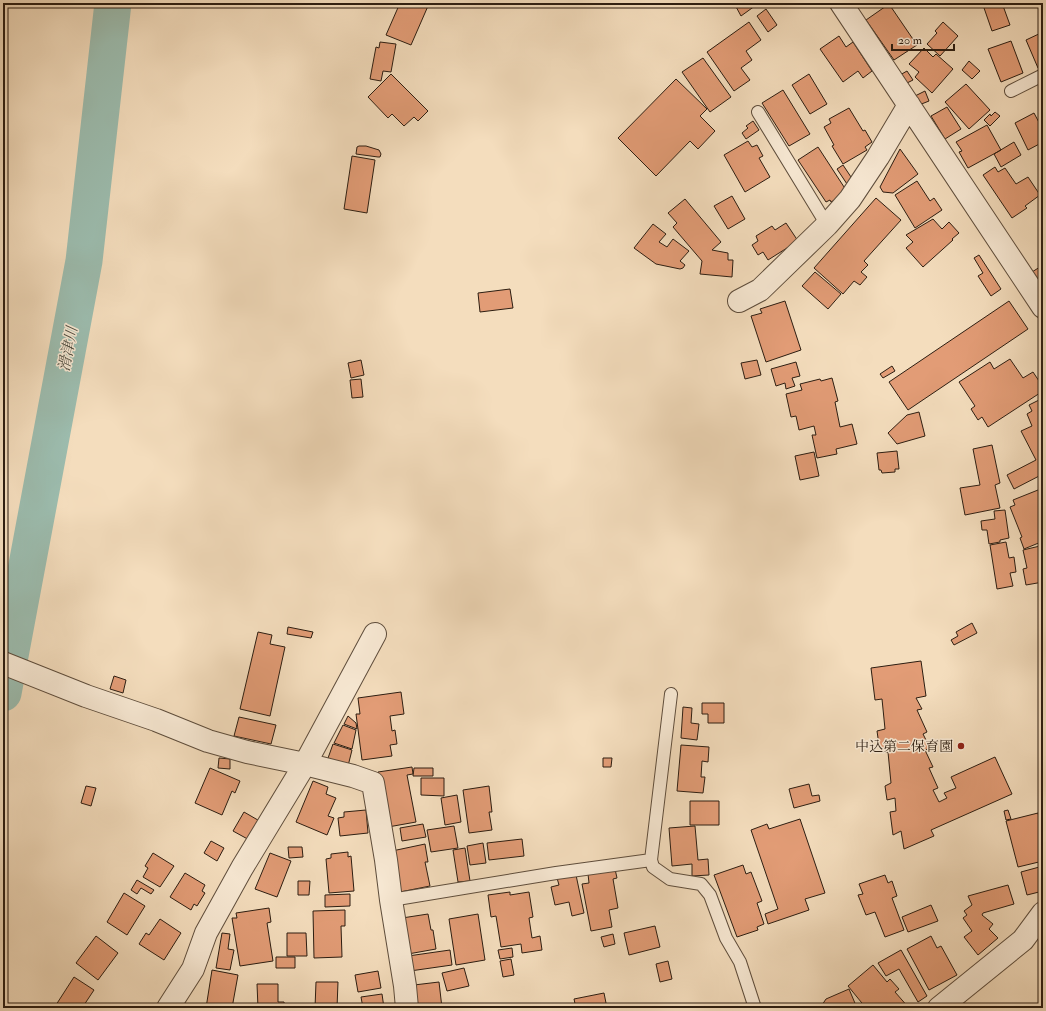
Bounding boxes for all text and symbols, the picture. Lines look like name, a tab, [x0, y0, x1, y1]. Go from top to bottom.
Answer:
scale bar	[892, 26, 954, 52]
text: 20 m	[898, 33, 923, 48]
water label: 滑津川	[55, 323, 82, 373]
place label: 中込第二保育園	[855, 738, 953, 755]
marker: 中込第二保育園	[956, 741, 966, 751]

